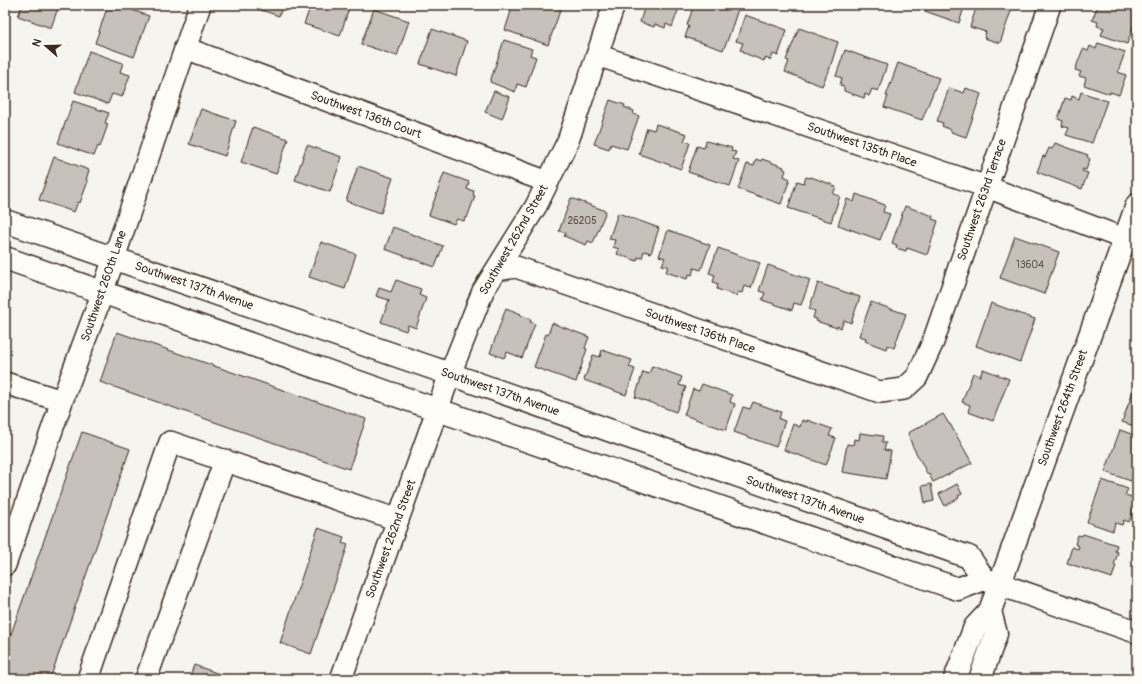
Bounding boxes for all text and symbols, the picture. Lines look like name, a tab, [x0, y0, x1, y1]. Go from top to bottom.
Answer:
north arrow	[26, 26, 66, 66]
text: N	[30, 37, 45, 48]
street label: Southwest 136th Court	[308, 88, 424, 142]
street label: Southwest 135th Place	[805, 119, 919, 171]
street label: Southwest 263rd Terrace	[954, 137, 1010, 263]
street label: Southwest 262nd Street	[476, 182, 552, 298]
house number: 26205	[567, 215, 597, 227]
street label: Southwest 260th Lane	[78, 228, 130, 343]
street label: Southwest 137th Avenue	[133, 259, 255, 313]
house number: 13604	[1016, 259, 1044, 271]
street label: Southwest 136th Place	[643, 305, 757, 357]
street label: Southwest 264th Street	[1035, 347, 1091, 468]
street label: Southwest 137th Avenue	[439, 365, 561, 419]
street label: Southwest 137th Avenue	[744, 473, 866, 527]
street label: Southwest 262nd Street	[363, 478, 419, 600]

